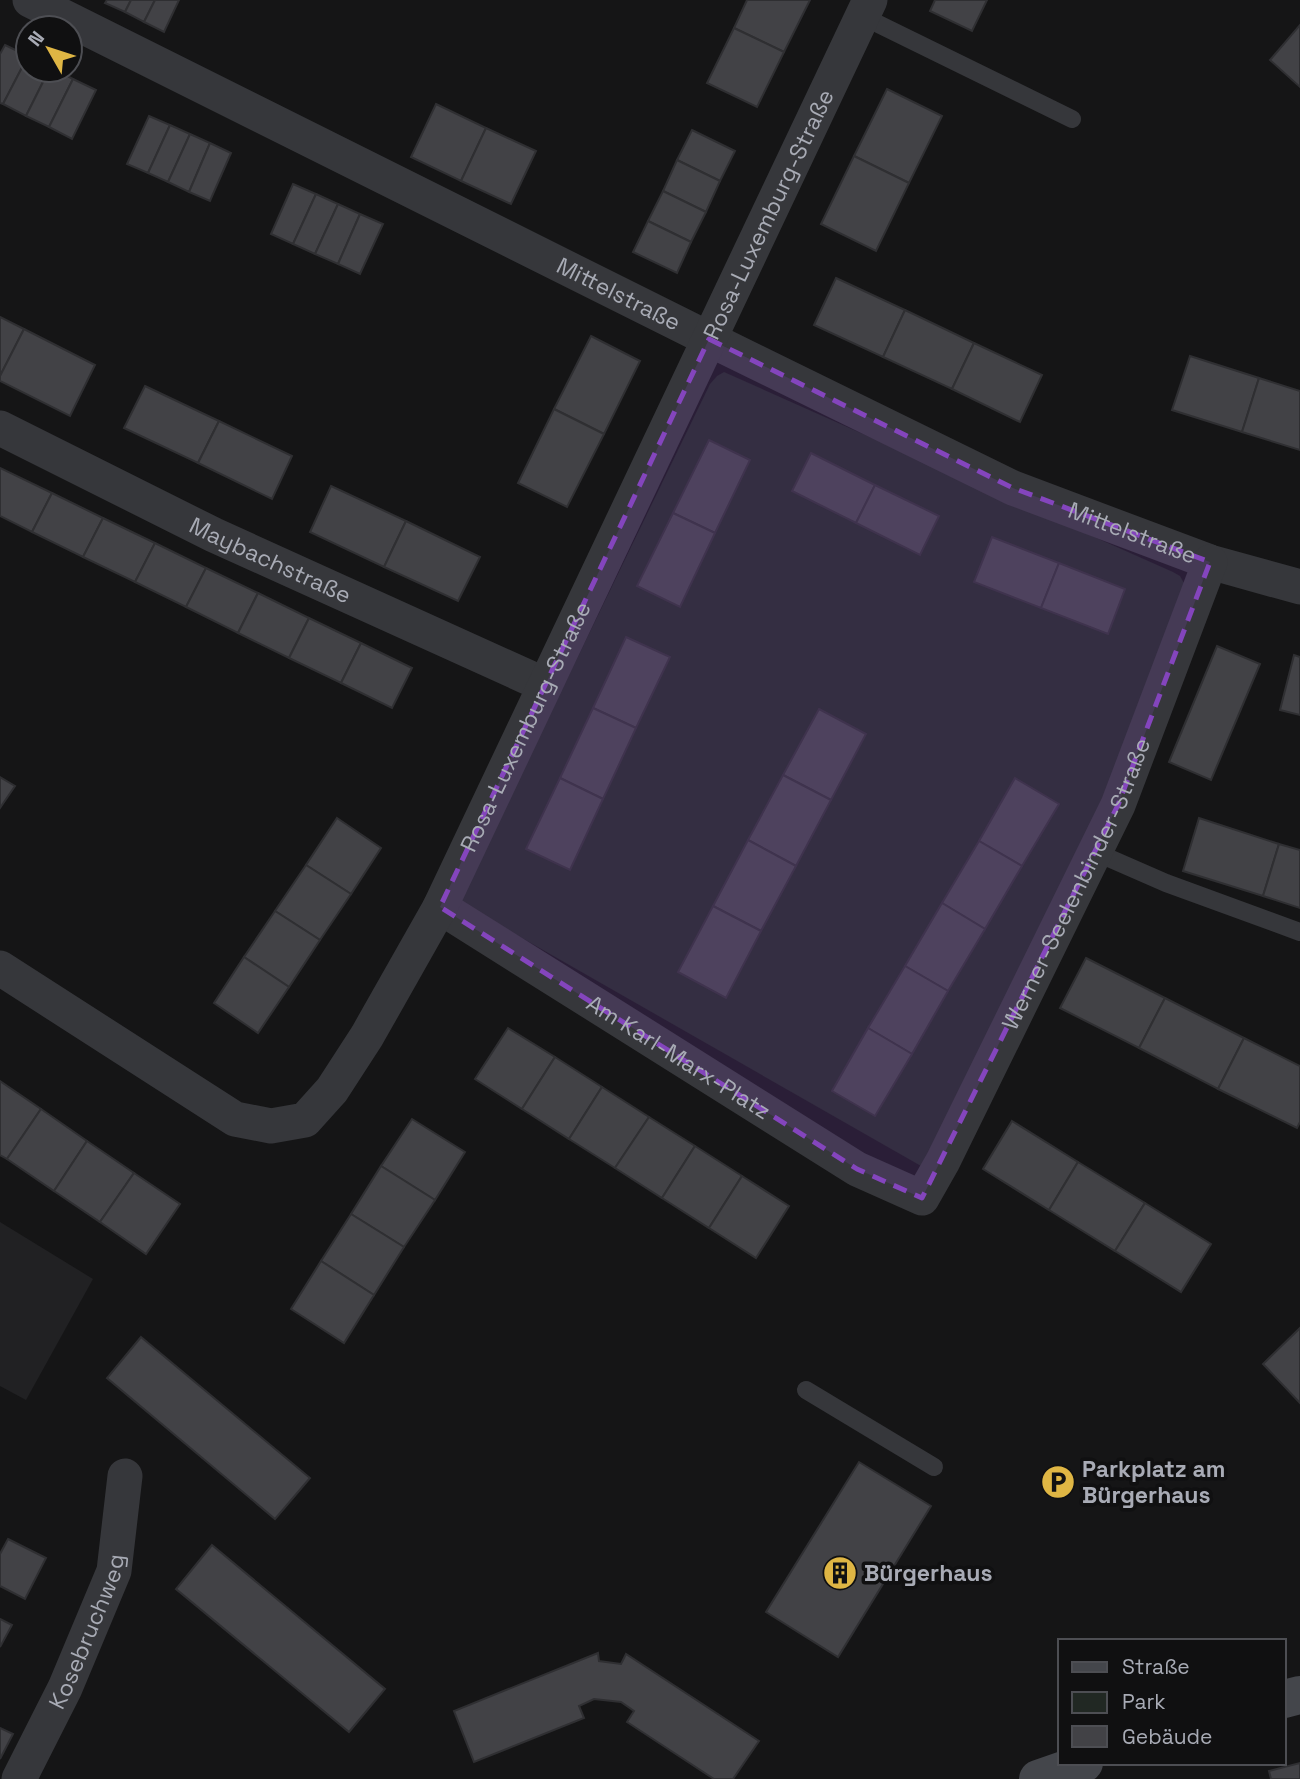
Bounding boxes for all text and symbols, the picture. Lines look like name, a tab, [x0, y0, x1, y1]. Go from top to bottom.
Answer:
north arrow	[14, 14, 84, 84]
text: N	[22, 26, 50, 51]
street label: Rosa-Luxemburg-Straße	[696, 84, 841, 344]
street label: Mittelstraße	[552, 250, 686, 337]
street label: Mittelstraße	[1064, 495, 1201, 571]
street label: Maybachstraße	[184, 510, 356, 610]
street label: Rosa-Luxemburg-Straße	[453, 597, 598, 857]
street label: Werner-Seelenbinder-Straße	[995, 734, 1157, 1035]
street label: Am Karl-Marx-Platz	[581, 988, 776, 1126]
place label: Parkplatz am Bürgerhaus	[1082, 1454, 1225, 1510]
parking icon: Parkplatz am Bürgerhaus	[1039, 1463, 1077, 1501]
street label: Kosebruchweg	[42, 1552, 131, 1714]
building icon: Bürgerhaus	[821, 1554, 859, 1592]
place label: Bürgerhaus	[864, 1558, 993, 1588]
legend	[1058, 1639, 1286, 1765]
text: Straße	[1122, 1653, 1190, 1680]
text: Park	[1122, 1688, 1166, 1715]
text: Gebäude	[1122, 1723, 1212, 1750]

